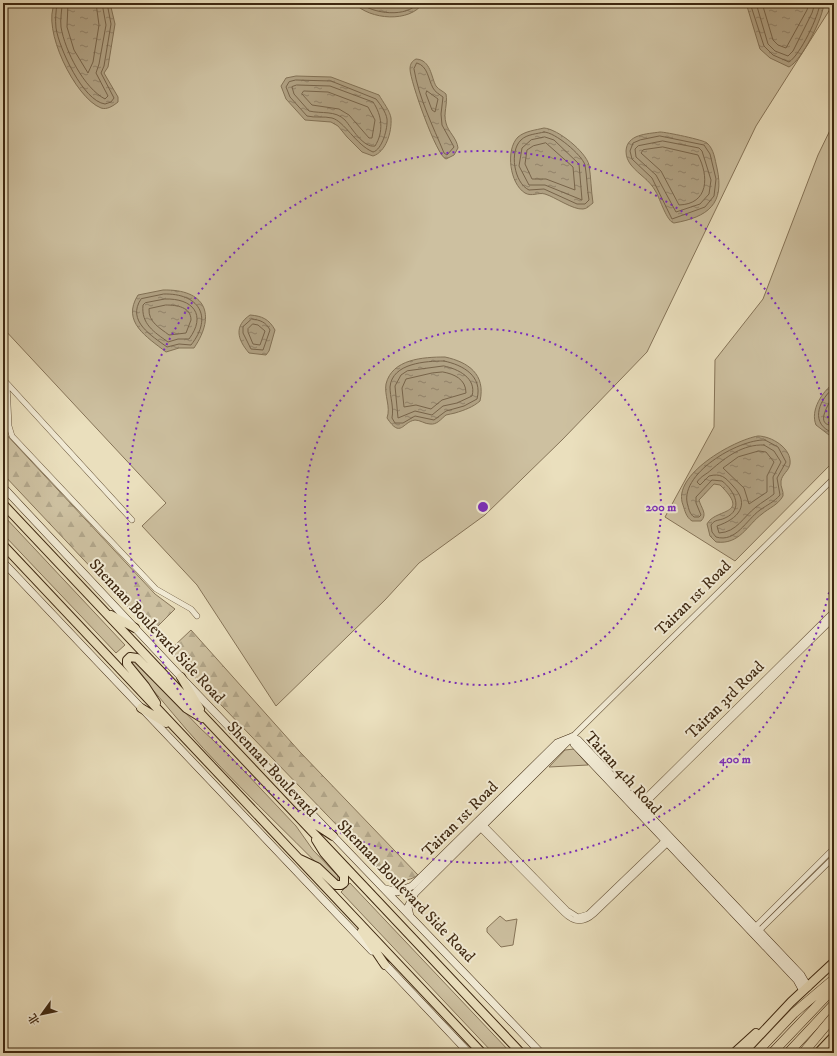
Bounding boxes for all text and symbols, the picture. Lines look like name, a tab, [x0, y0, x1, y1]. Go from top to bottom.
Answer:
centre of rings	[476, 500, 490, 514]
text: 200 m	[646, 500, 676, 515]
street label: Shennan Boulevard Side Road	[85, 555, 229, 707]
street label: Tairan 1st Road	[651, 556, 735, 640]
street label: Tairan 3rd Road	[682, 657, 768, 743]
street label: Shennan Boulevard	[223, 717, 321, 821]
street label: Tairan 4th Road	[580, 727, 666, 819]
text: 400 m	[718, 752, 751, 767]
street label: Tairan 1st Road	[418, 777, 502, 861]
street label: Shennan Boulevard Side Road	[333, 816, 479, 966]
north arrow	[22, 994, 62, 1034]
text: 北	[26, 1010, 43, 1027]

